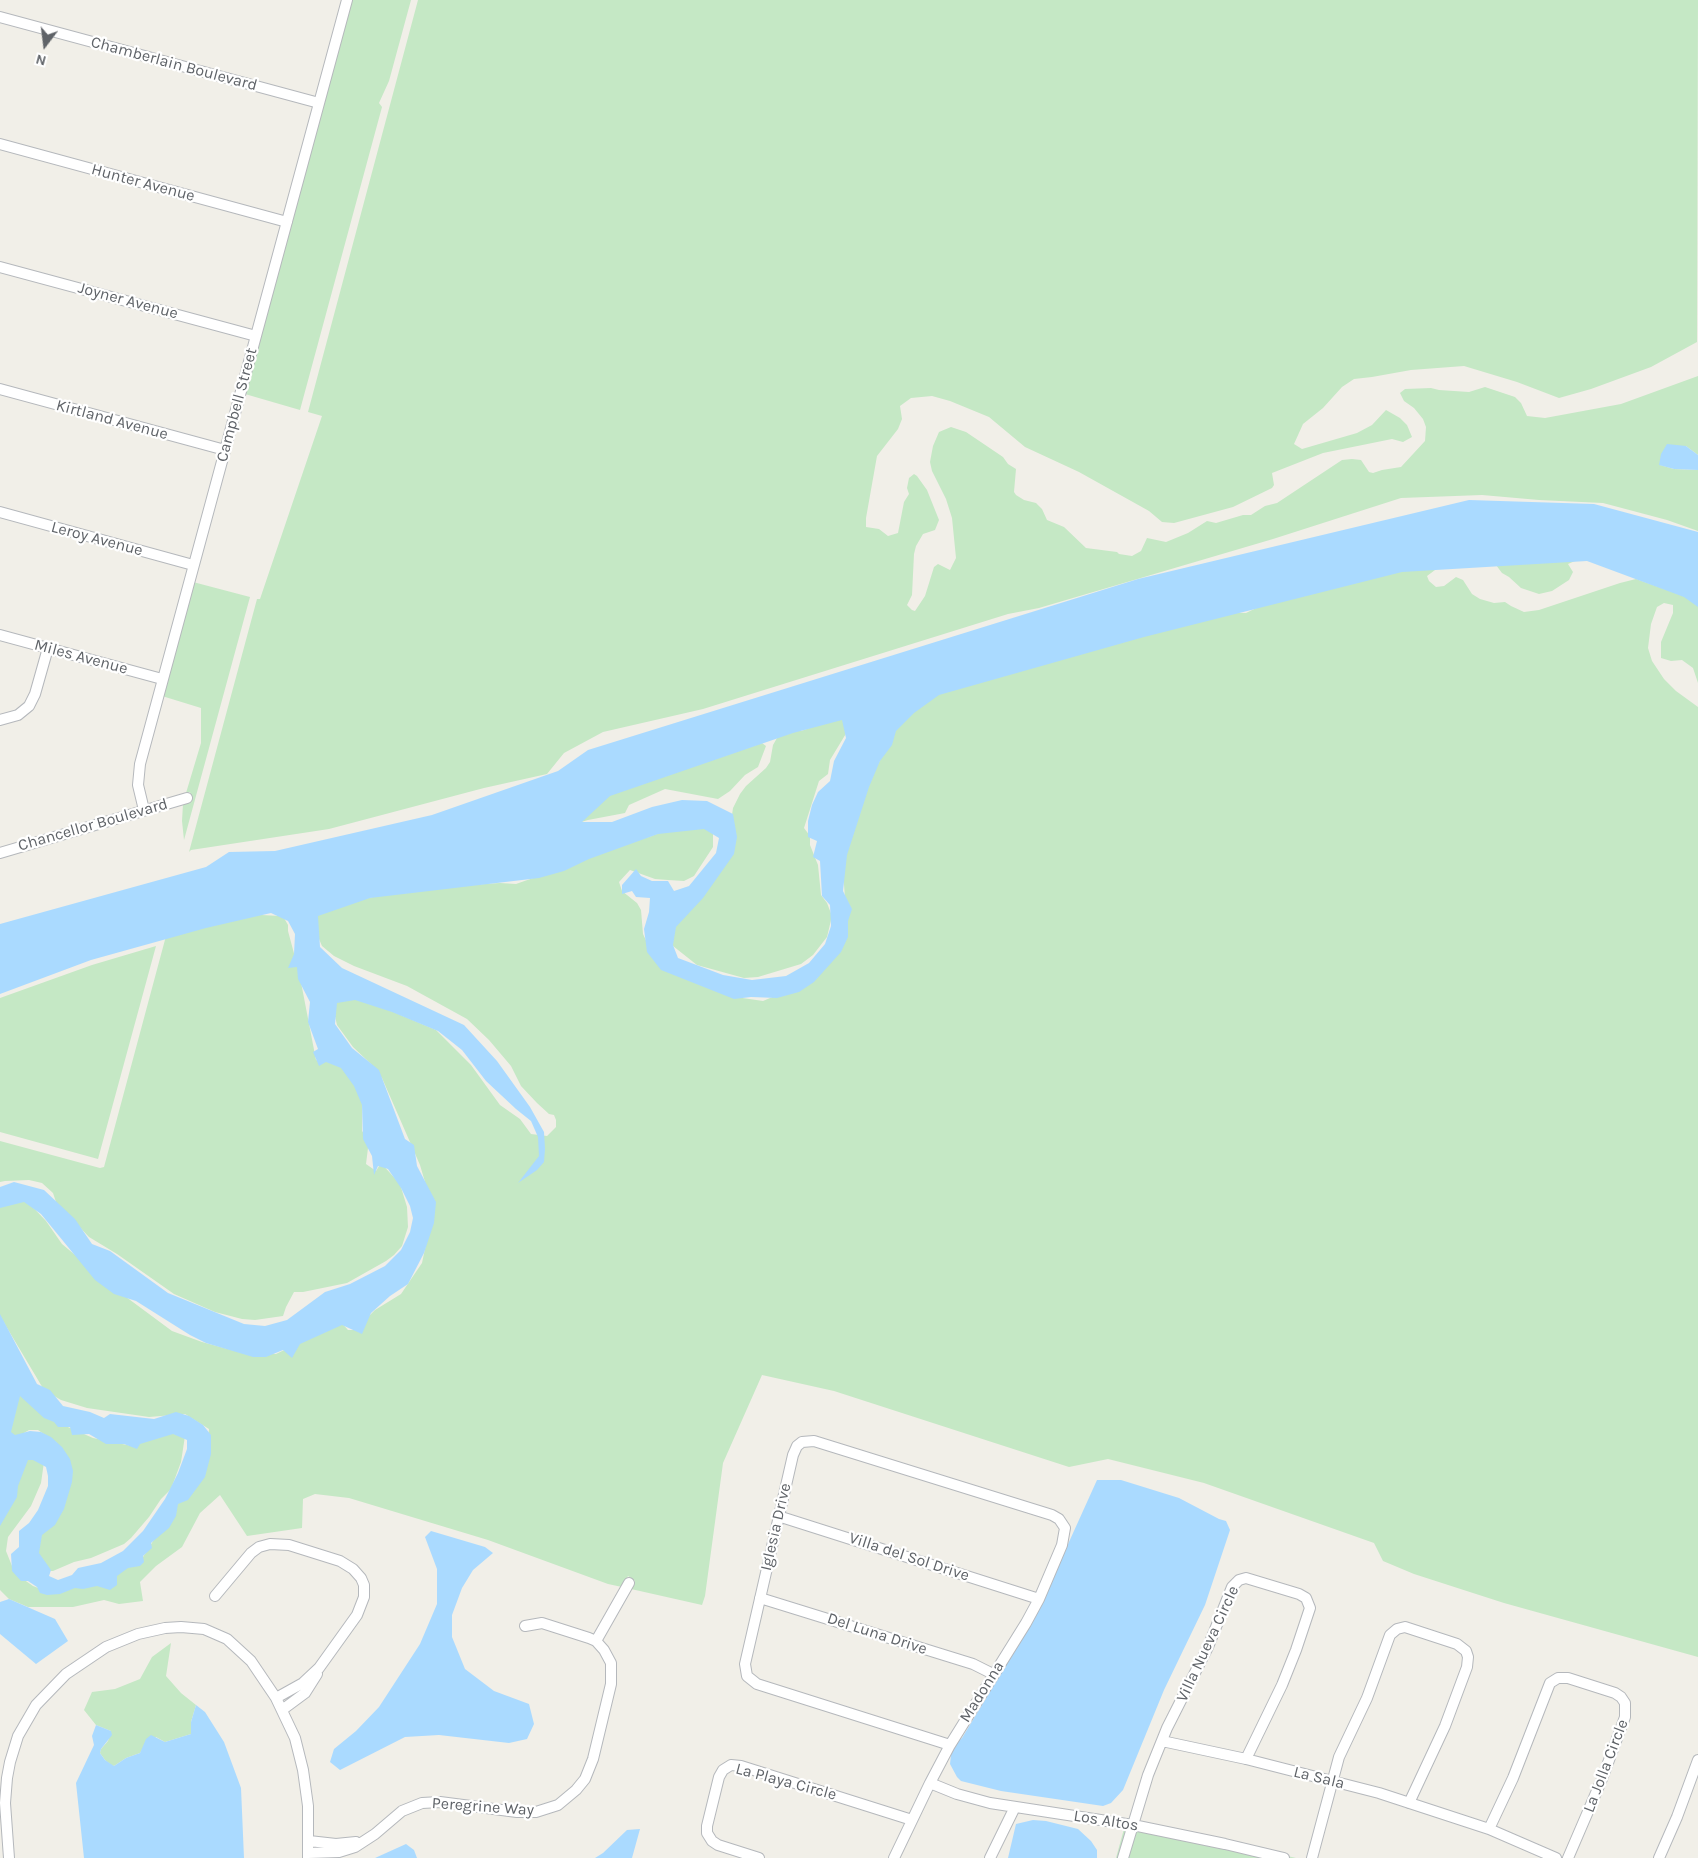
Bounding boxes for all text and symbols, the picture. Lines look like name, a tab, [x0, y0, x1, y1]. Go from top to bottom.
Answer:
north arrow	[20, 20, 70, 70]
street label: Chamberlain Boulevard	[89, 33, 259, 95]
text: N	[34, 50, 48, 69]
street label: Hunter Avenue	[89, 160, 197, 206]
street label: Joyner Avenue	[76, 278, 180, 324]
street label: Campbell Street	[213, 346, 261, 464]
street label: Kirtland Avenue	[54, 396, 170, 444]
street label: Leroy Avenue	[49, 518, 145, 560]
street label: Miles Avenue	[32, 635, 130, 679]
street label: Chancellor Boulevard	[16, 794, 170, 856]
street label: Iglesia Drive	[757, 1481, 795, 1573]
street label: Villa del Sol Drive	[846, 1528, 972, 1586]
street label: Villa Nueva Circle	[1173, 1583, 1243, 1705]
street label: Del Luna Drive	[825, 1609, 929, 1659]
street label: Madonna	[956, 1658, 1008, 1726]
street label: La Jolla Circle	[1579, 1717, 1633, 1815]
street label: La Playa Circle	[733, 1759, 839, 1805]
street label: La Sala	[1292, 1762, 1346, 1794]
street label: Peregrine Way	[431, 1794, 535, 1820]
street label: Los Altos	[1072, 1806, 1140, 1836]

